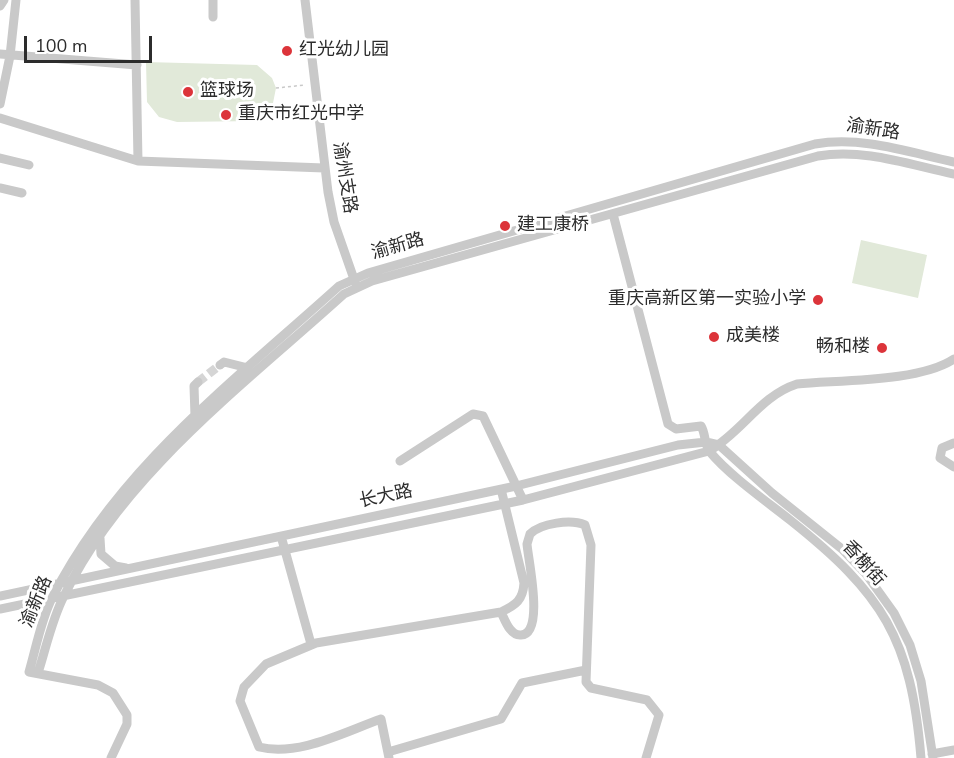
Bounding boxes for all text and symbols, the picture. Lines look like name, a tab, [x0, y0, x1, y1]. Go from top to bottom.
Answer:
scale bar	[27, 24, 154, 62]
text: 100 m	[35, 34, 87, 58]
place label: 红光幼儿园	[299, 40, 389, 62]
marker: 红光幼儿园	[280, 44, 294, 58]
place label: 篮球场	[200, 81, 254, 103]
marker: 篮球场	[181, 85, 195, 99]
place label: 重庆市红光中学	[238, 104, 364, 126]
marker: 重庆市红光中学	[219, 108, 233, 122]
street label: 渝新路	[845, 115, 901, 145]
street label: 渝州支路	[328, 141, 360, 215]
place label: 建工康桥	[517, 215, 589, 237]
marker: 建工康桥	[498, 219, 512, 233]
street label: 渝新路	[369, 229, 427, 265]
place label: 重庆高新区第一实验小学	[608, 289, 806, 311]
marker: 重庆高新区第一实验小学	[811, 293, 825, 307]
place label: 成美楼	[726, 326, 780, 348]
marker: 成美楼	[707, 330, 721, 344]
place label: 畅和楼	[816, 337, 870, 359]
marker: 畅和楼	[875, 341, 889, 355]
street label: 长大路	[357, 481, 415, 513]
street label: 香榭街	[837, 537, 889, 591]
street label: 渝新路	[17, 573, 57, 631]

